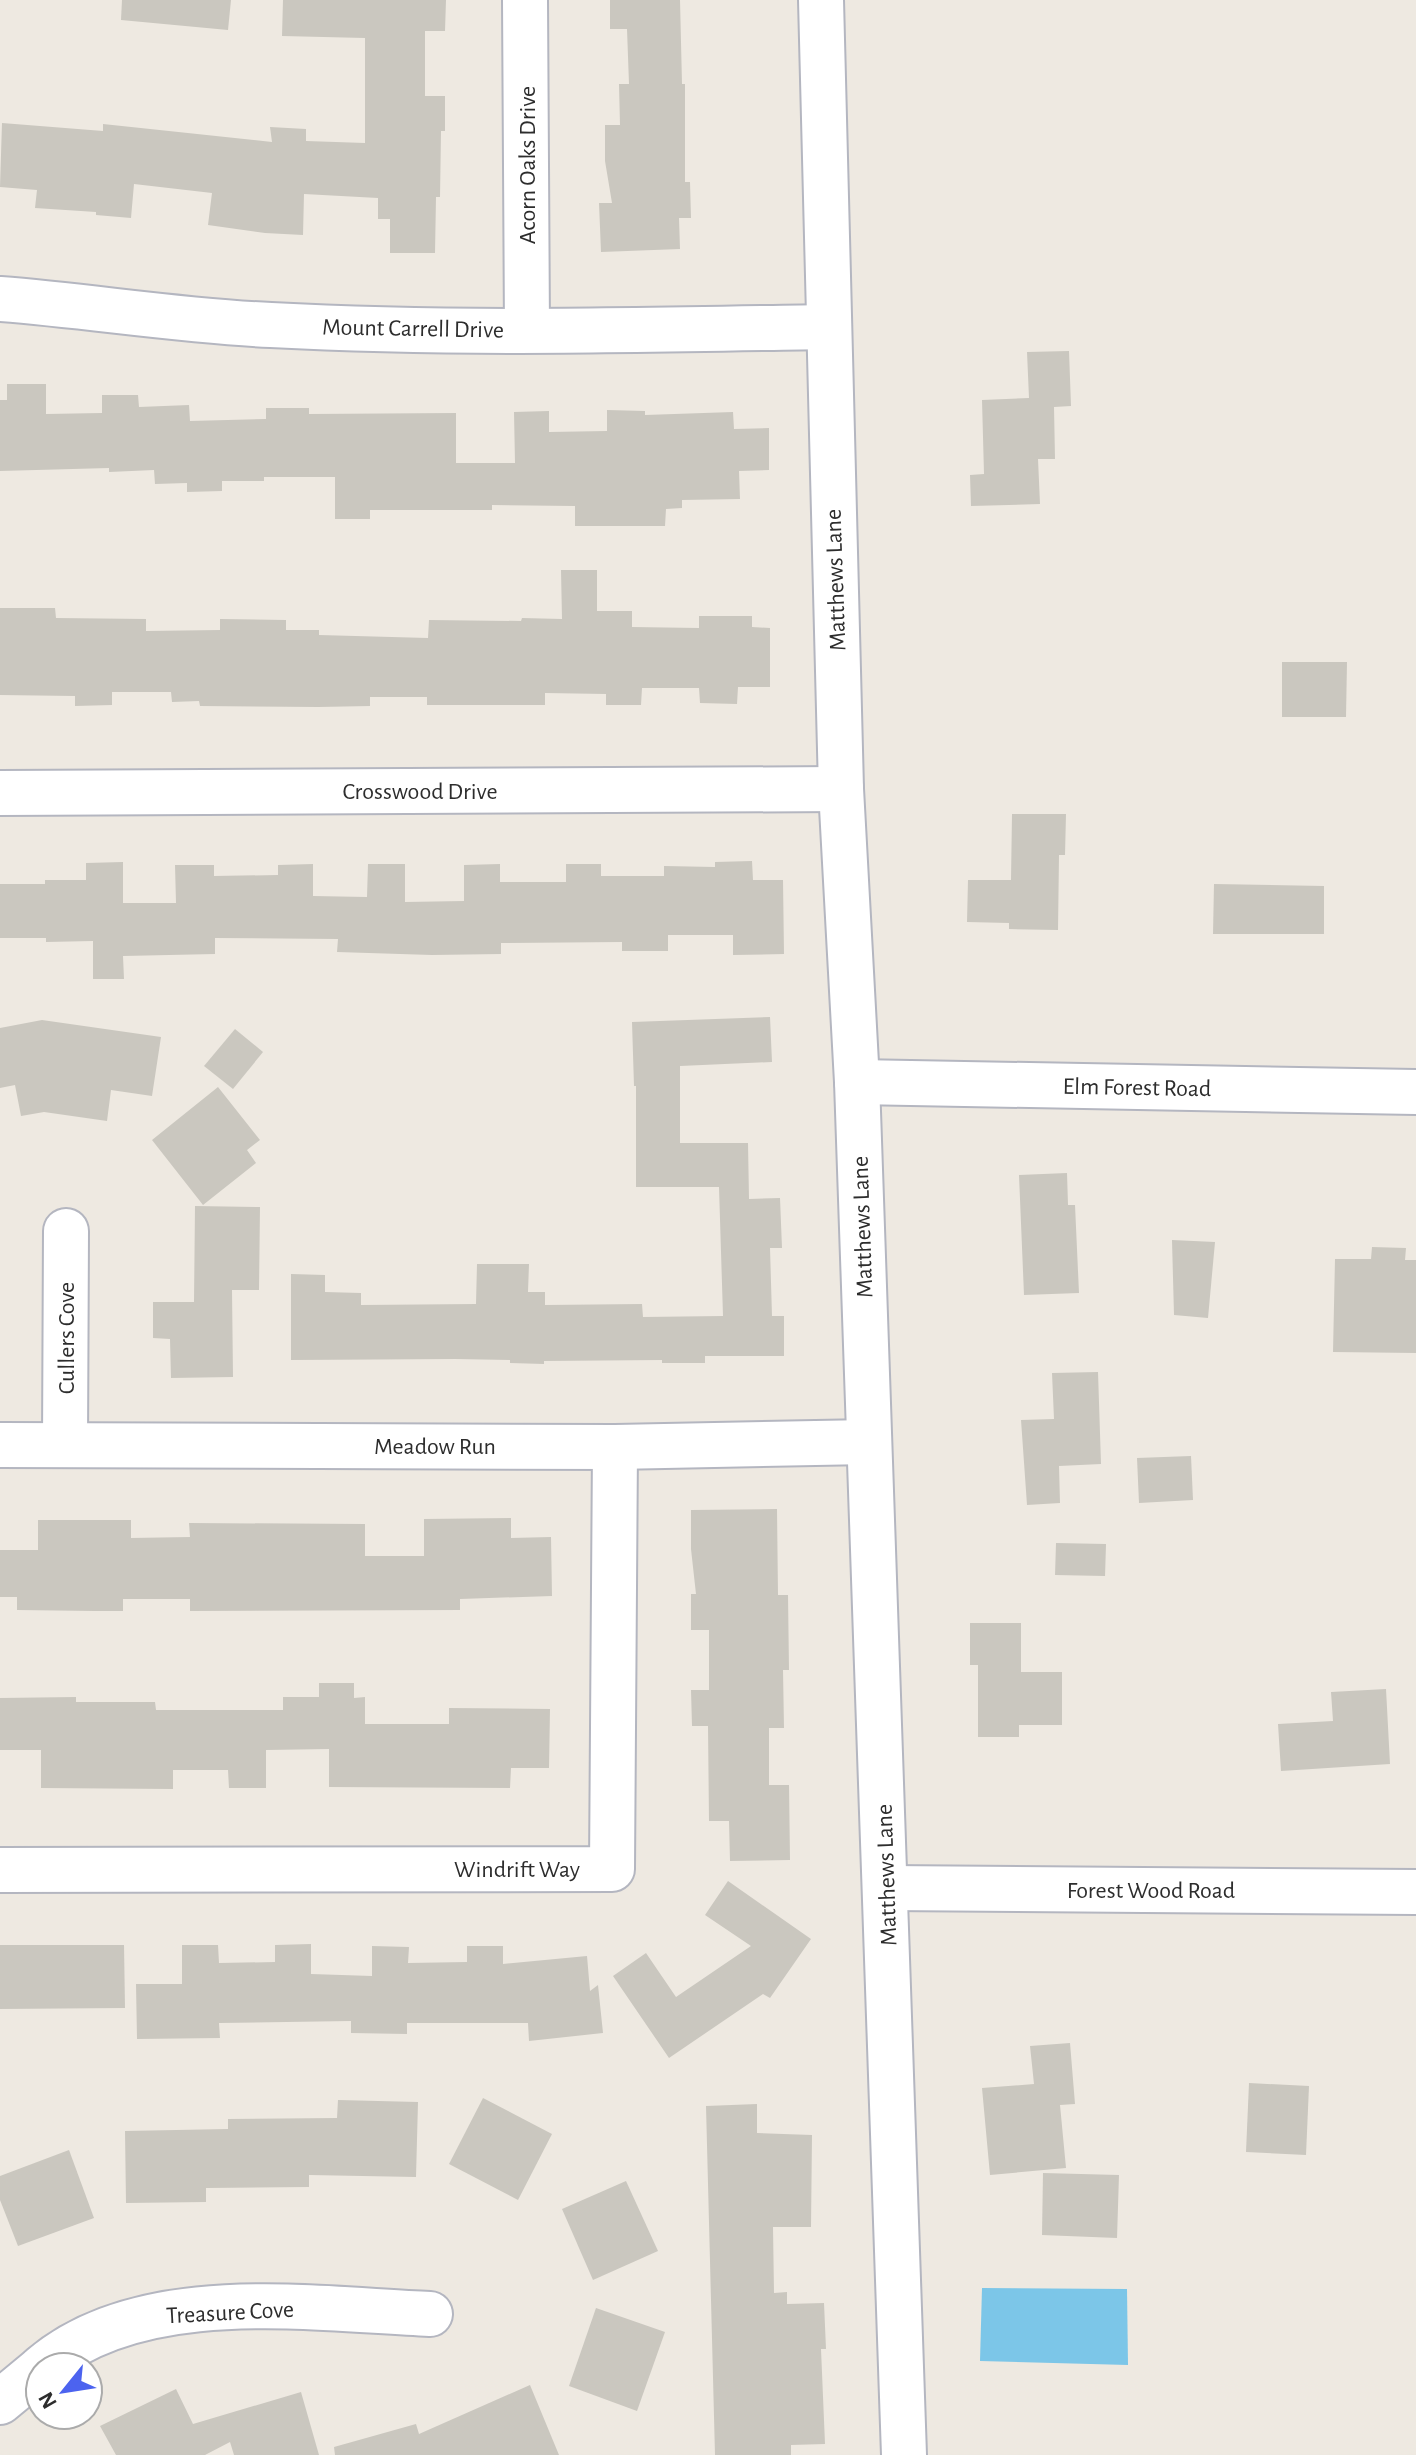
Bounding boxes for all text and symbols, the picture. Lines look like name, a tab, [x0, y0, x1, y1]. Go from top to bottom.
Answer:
street label: Acorn Oaks Drive	[516, 86, 540, 244]
street label: Mount Carrell Drive	[322, 315, 504, 343]
street label: Matthews Lane	[822, 509, 850, 651]
street label: Crosswood Drive	[343, 780, 498, 804]
street label: Elm Forest Road	[1062, 1075, 1212, 1101]
street label: Matthews Lane	[849, 1156, 877, 1298]
street label: Cullers Cove	[55, 1282, 79, 1394]
street label: Meadow Run	[374, 1435, 496, 1459]
street label: Matthews Lane	[873, 1804, 901, 1946]
street label: Windrift Way	[454, 1858, 580, 1882]
street label: Forest Wood Road	[1067, 1879, 1235, 1903]
street label: Treasure Cove	[165, 2298, 295, 2328]
north arrow	[24, 2351, 104, 2431]
text: N	[34, 2388, 61, 2413]

